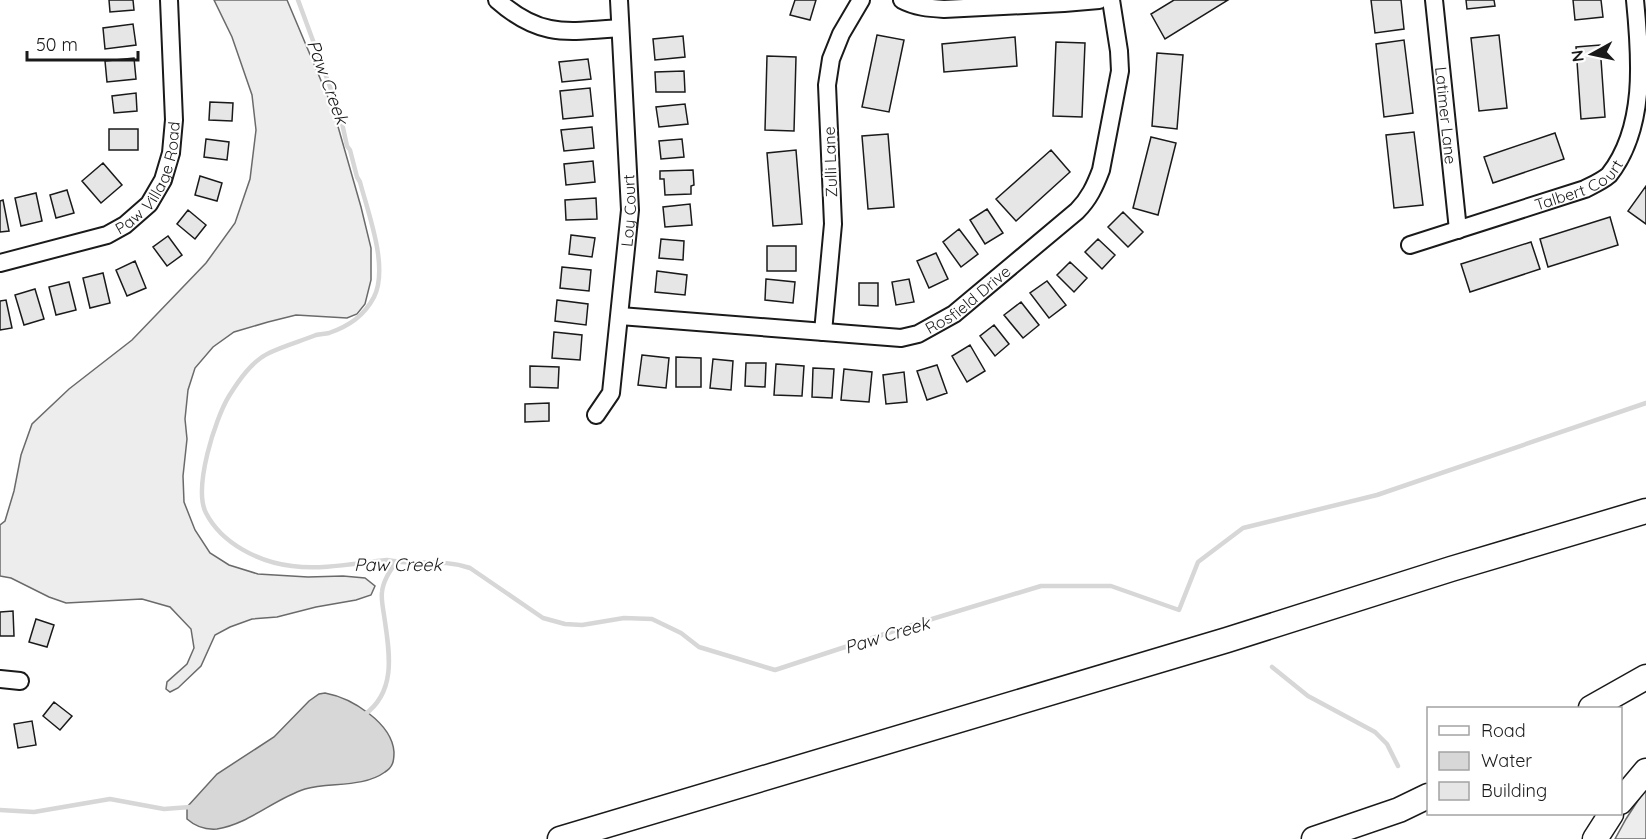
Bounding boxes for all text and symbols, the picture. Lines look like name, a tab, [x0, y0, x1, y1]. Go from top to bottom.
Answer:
scale bar	[27, 24, 138, 62]
north arrow	[1562, 24, 1622, 84]
text: 50 m	[36, 33, 78, 56]
water label: Paw Creek	[302, 37, 354, 129]
text: N	[1566, 49, 1588, 63]
street label: Latimer Lane	[1431, 66, 1461, 165]
street label: Paw Village Road	[111, 121, 184, 239]
street label: Zulli Lane	[819, 126, 841, 198]
street label: Talbert Court	[1532, 156, 1627, 214]
street label: Loy Court	[616, 174, 640, 248]
street label: Rosfield Drive	[922, 261, 1015, 338]
water label: Paw Creek	[354, 553, 443, 576]
water label: Paw Creek	[841, 611, 934, 659]
legend	[1427, 707, 1622, 815]
text: Road	[1481, 719, 1526, 742]
text: Water	[1481, 749, 1532, 772]
text: Building	[1481, 779, 1547, 802]

